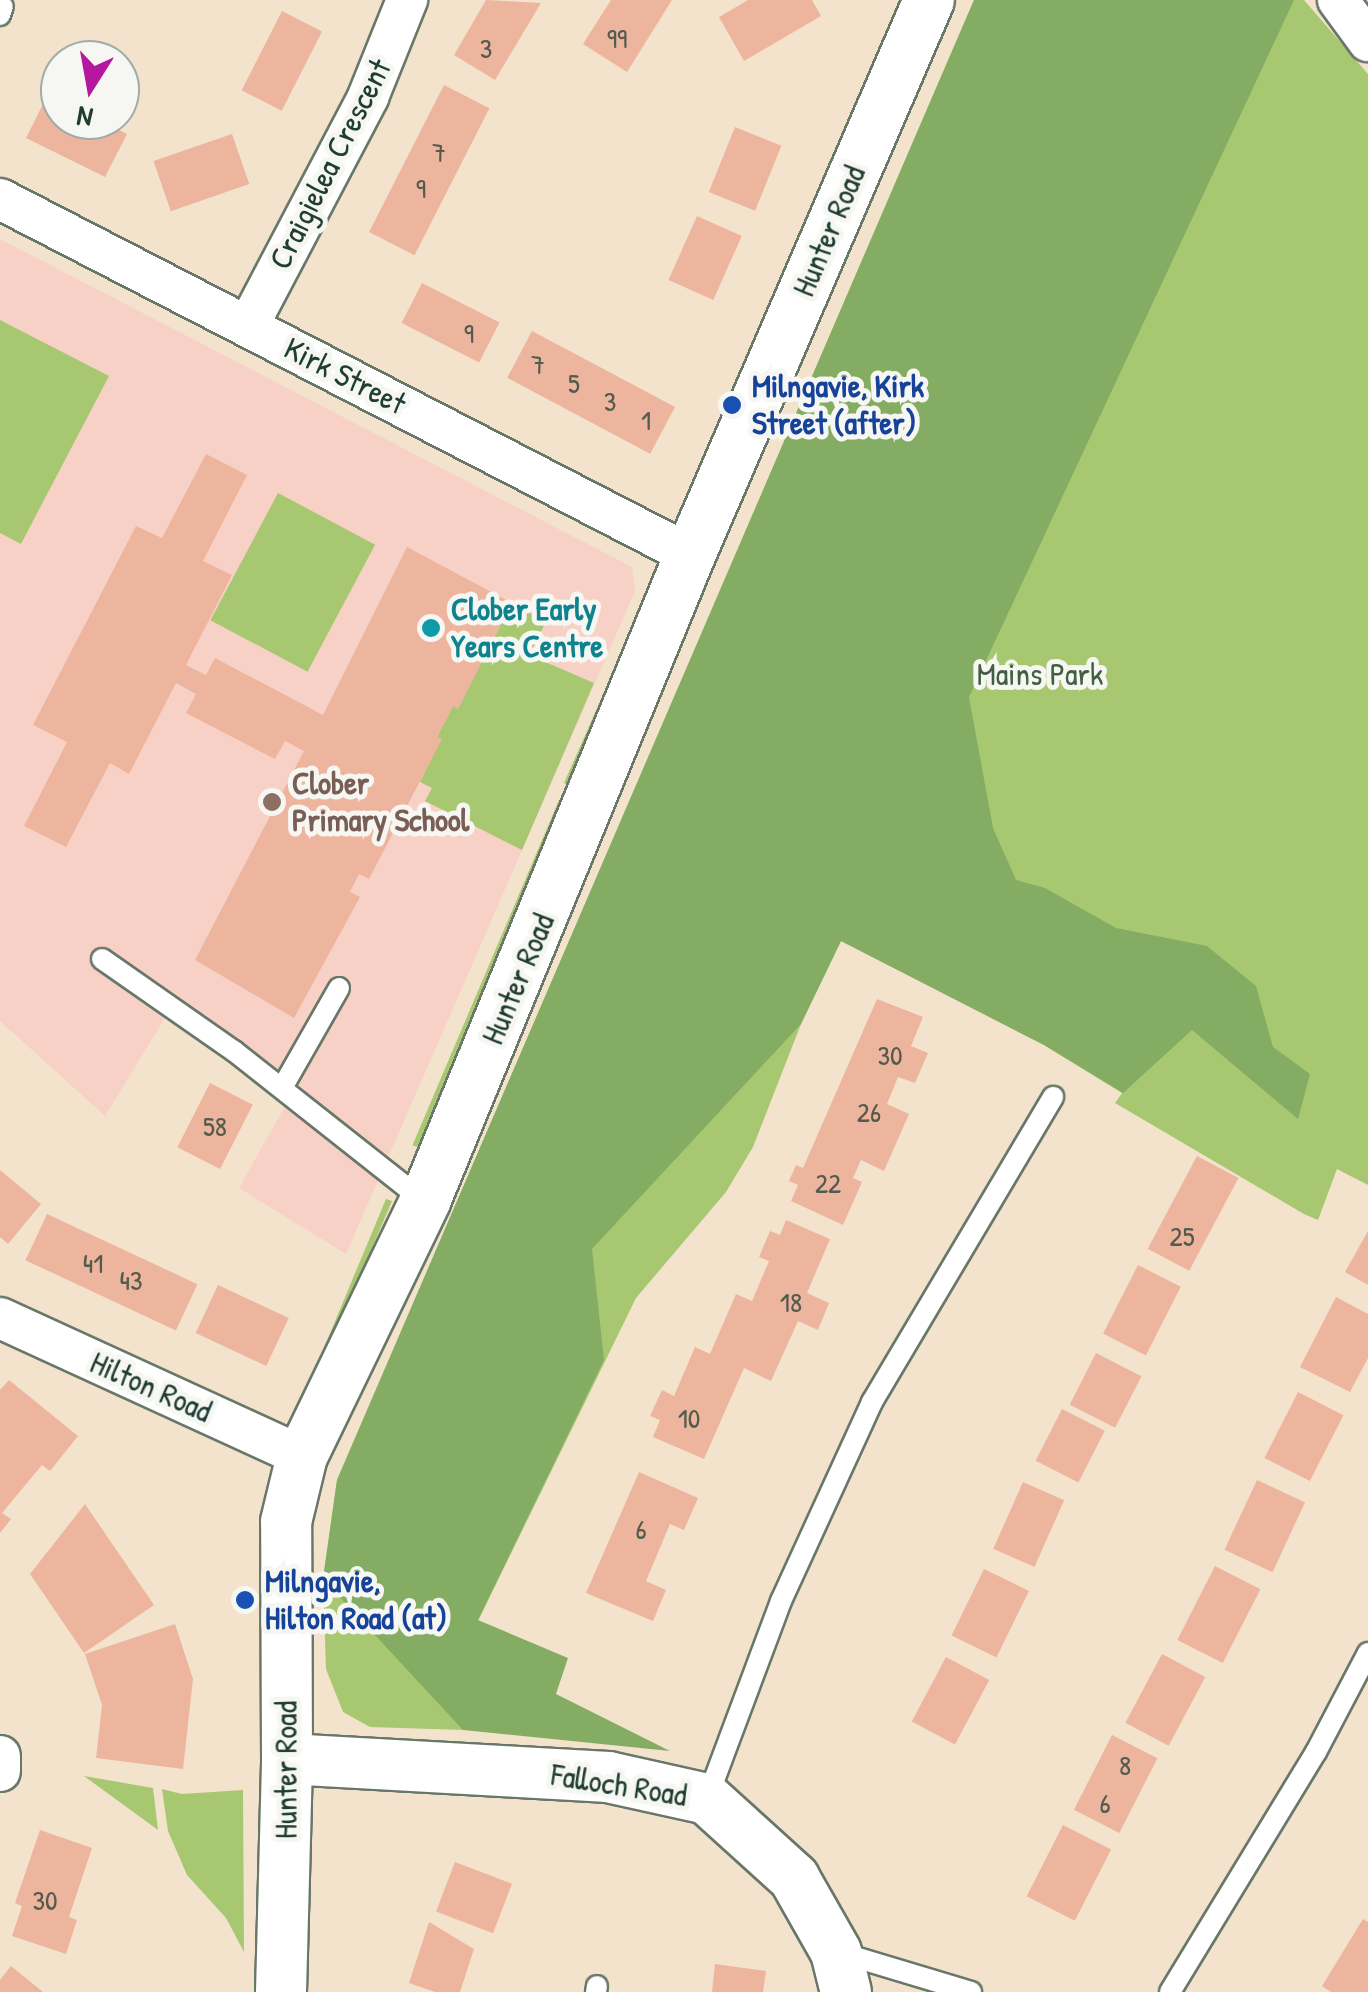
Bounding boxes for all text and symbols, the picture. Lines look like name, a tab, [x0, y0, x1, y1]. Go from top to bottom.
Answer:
house number: 99	[607, 21, 627, 55]
house number: 3	[480, 31, 492, 65]
north arrow	[40, 40, 140, 140]
street label: Craigielea Crescent	[261, 53, 399, 275]
text: N	[74, 97, 96, 138]
house number: 7	[432, 135, 446, 169]
street label: Hunter Road	[784, 160, 874, 302]
house number: 9	[416, 171, 426, 205]
house number: 9	[464, 316, 474, 350]
street label: Kirk Street	[278, 329, 412, 423]
house number: 7	[531, 347, 545, 381]
house number: 5	[568, 366, 580, 400]
place label: Milngavie, Kirk Street (after)	[752, 368, 924, 443]
house number: 3	[604, 384, 616, 418]
marker: Milngavie, Kirk Street (after)	[721, 394, 743, 416]
house number: 1	[641, 403, 651, 437]
place label: Clober Early Years Centre	[451, 591, 603, 666]
marker: Clober Early Years Centre	[420, 617, 442, 639]
park label: Mains Park	[977, 655, 1103, 693]
place label: Clober Primary School	[292, 765, 469, 840]
marker: Clober Primary School	[261, 791, 283, 813]
street label: Hunter Road	[473, 908, 563, 1050]
house number: 30	[877, 1038, 903, 1072]
house number: 26	[857, 1095, 881, 1129]
house number: 58	[203, 1109, 227, 1143]
house number: 22	[815, 1166, 841, 1200]
house number: 25	[1170, 1219, 1194, 1253]
house number: 41	[83, 1246, 103, 1280]
house number: 43	[119, 1263, 143, 1297]
house number: 18	[780, 1285, 802, 1319]
street label: Hilton Road	[84, 1343, 218, 1431]
house number: 10	[678, 1401, 700, 1435]
house number: 6	[635, 1512, 647, 1546]
place label: Milngavie, Hilton Road (at)	[265, 1563, 447, 1638]
marker: Milngavie, Hilton Road (at)	[234, 1589, 256, 1611]
street label: Hunter Road	[267, 1701, 305, 1839]
house number: 8	[1119, 1748, 1131, 1782]
street label: Falloch Road	[548, 1755, 690, 1815]
house number: 6	[1099, 1786, 1111, 1820]
house number: 30	[32, 1883, 58, 1917]

